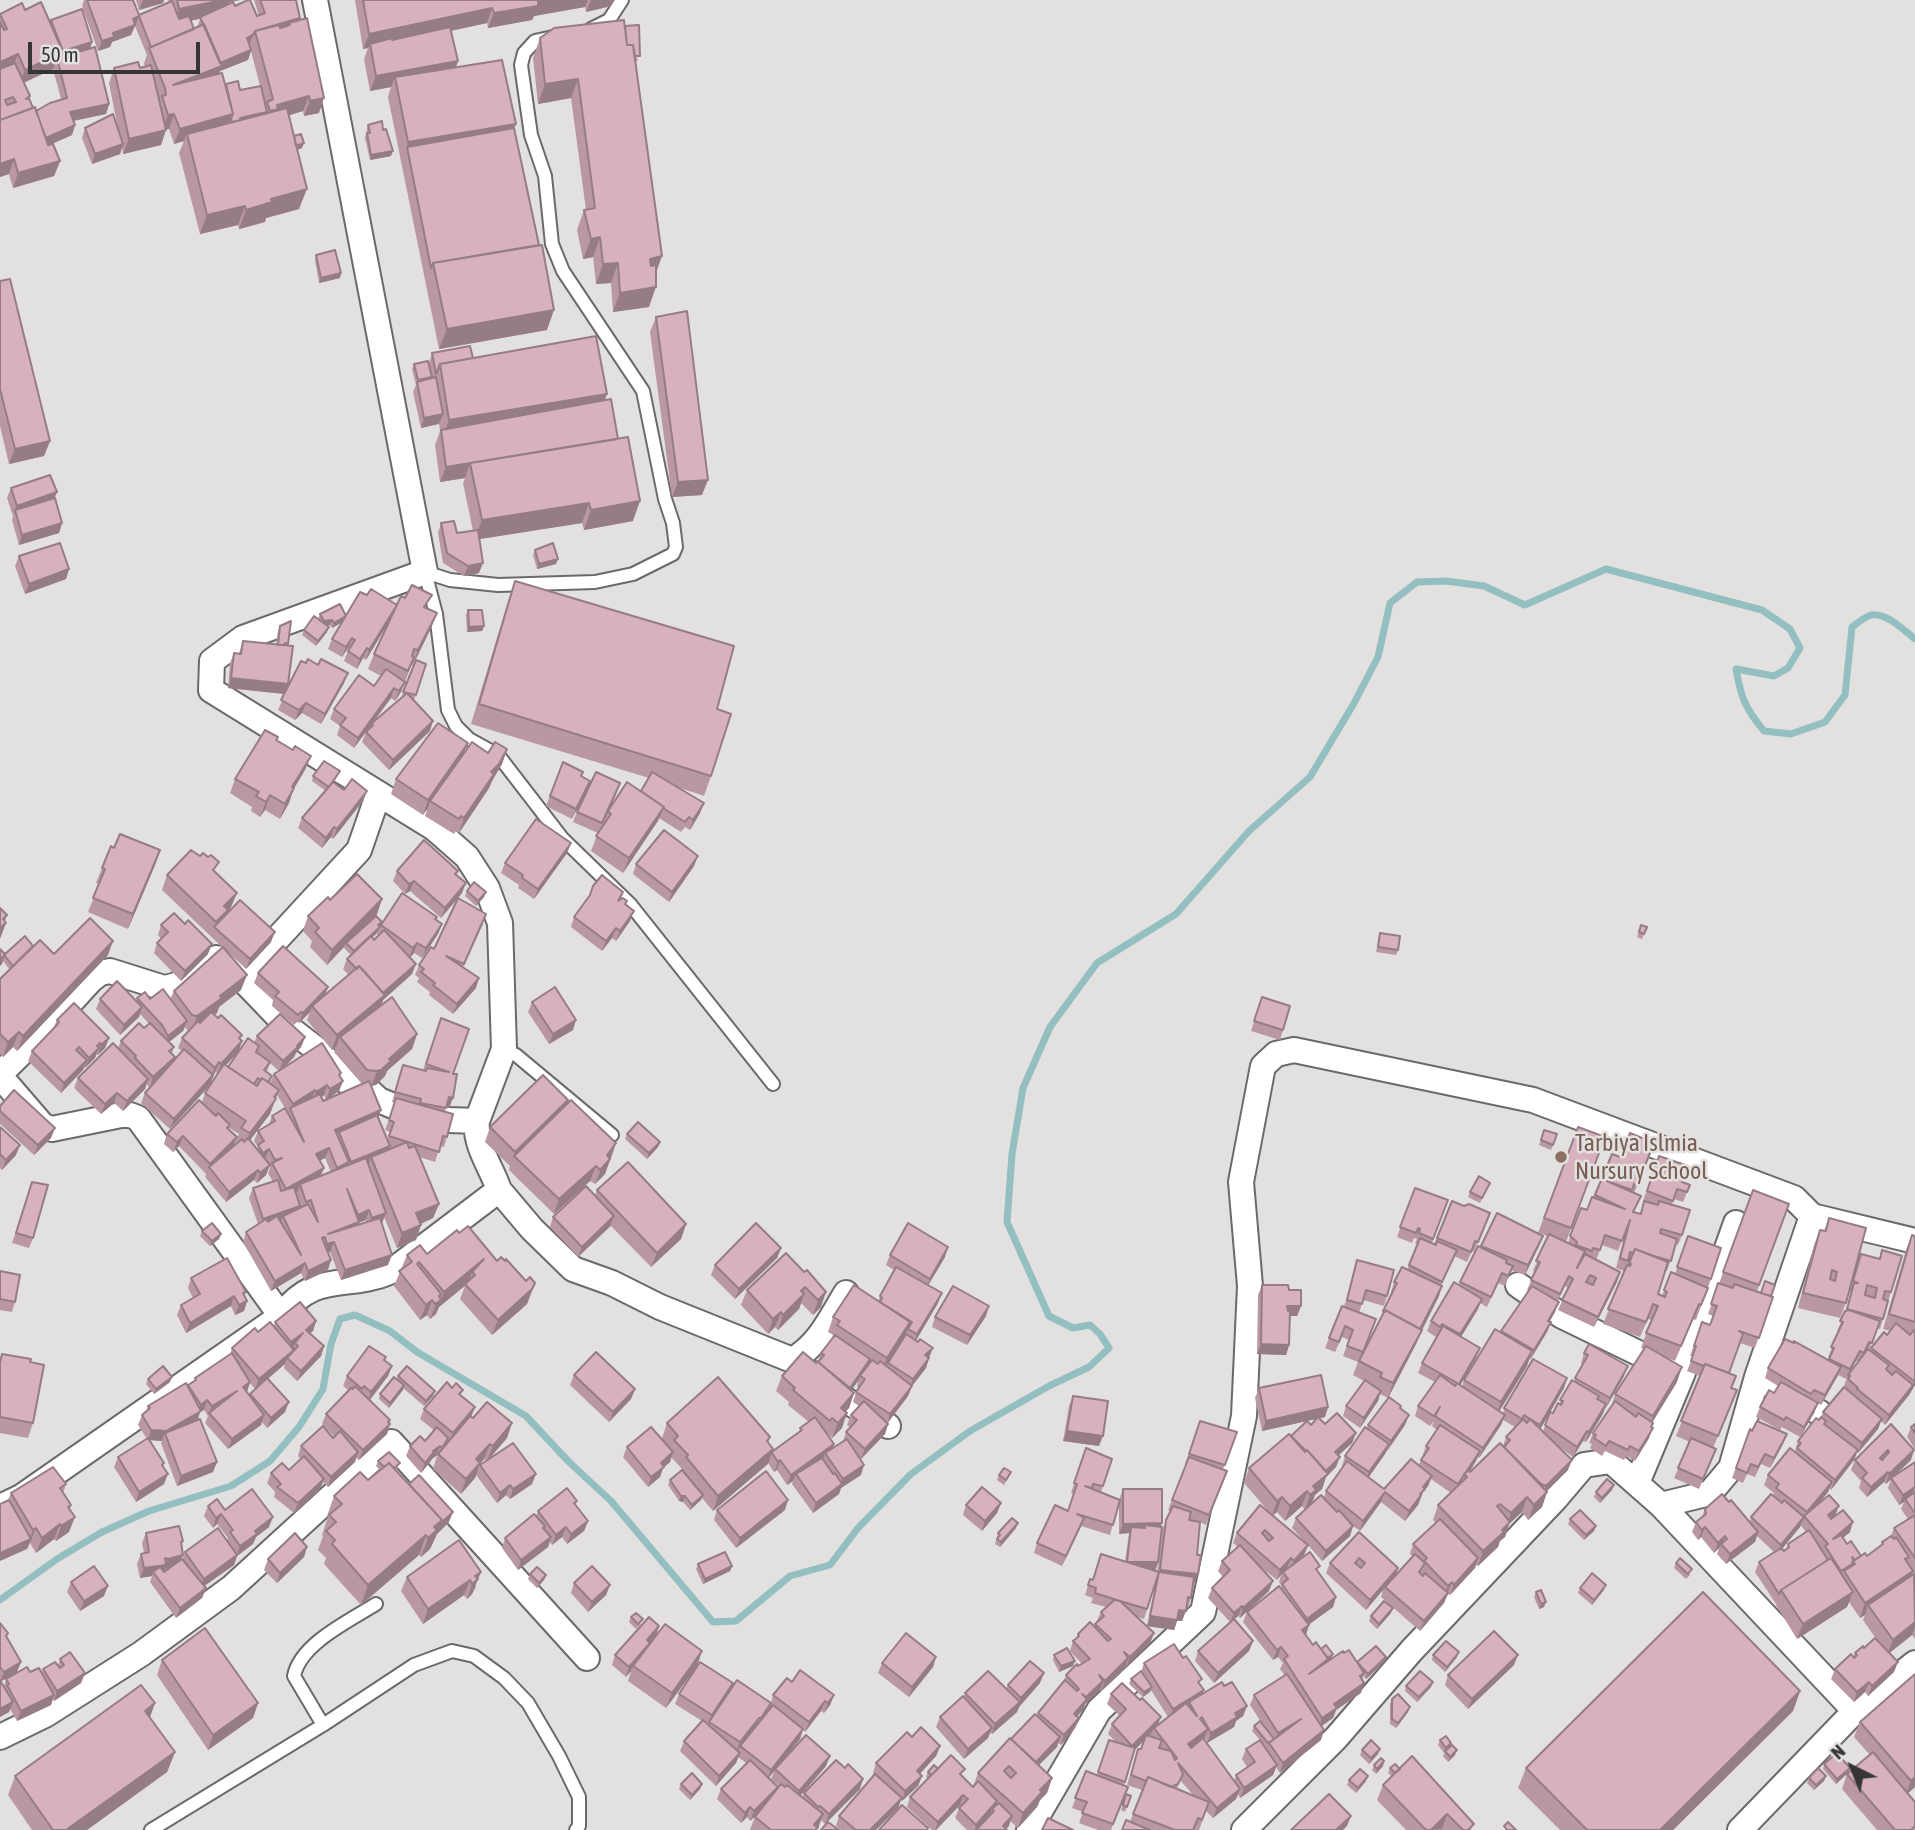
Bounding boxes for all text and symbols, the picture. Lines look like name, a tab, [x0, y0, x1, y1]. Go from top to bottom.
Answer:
scale bar	[32, 28, 203, 72]
text: 50 m	[41, 42, 79, 66]
place label: Tarbiya Islmia Nursury School	[1575, 1129, 1708, 1185]
marker: Tarbiya Islmia Nursury School	[1553, 1149, 1569, 1165]
north arrow	[1817, 1732, 1887, 1802]
text: N	[1826, 1740, 1849, 1764]

